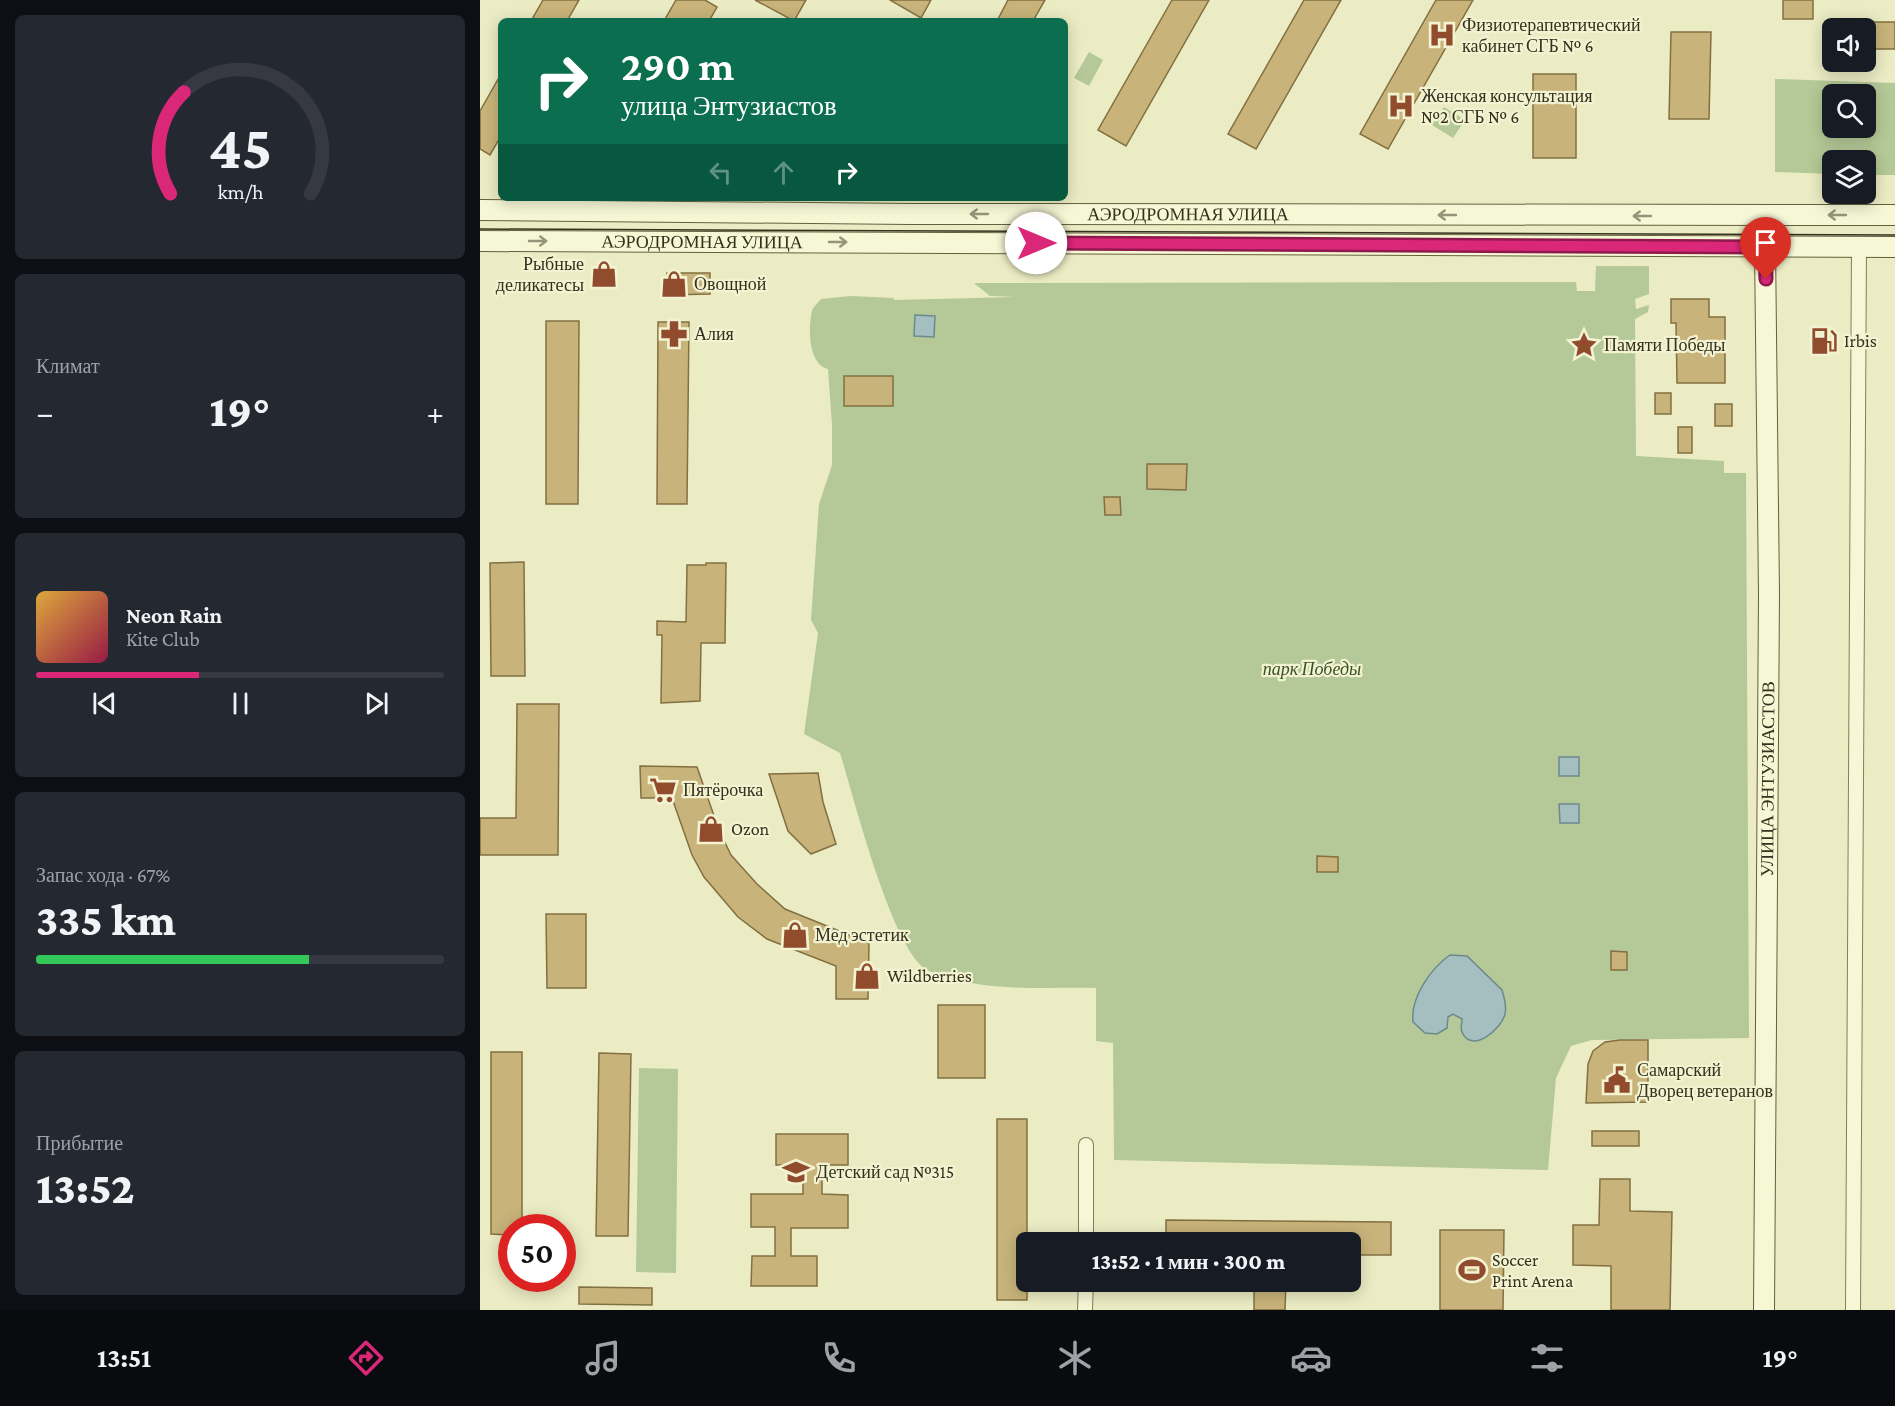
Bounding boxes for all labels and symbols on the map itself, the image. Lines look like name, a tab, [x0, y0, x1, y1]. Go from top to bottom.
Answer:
place label: Физиотерапевтический кабинет СГБ № 6	[1462, 15, 1641, 56]
hospital icon: Физиотерапевтический кабинет СГБ № 6	[1427, 20, 1457, 50]
place label: Женская консультация №2 СГБ № 6	[1421, 86, 1593, 127]
hospital icon: Женская консультация №2 СГБ № 6	[1386, 91, 1416, 121]
street label: АЭРОДРОМНАЯ УЛИЦА	[1087, 204, 1289, 224]
one-way arrow	[969, 208, 989, 220]
one-way arrow	[1437, 209, 1457, 221]
one-way arrow	[1632, 210, 1652, 222]
one-way arrow	[1827, 210, 1847, 221]
position arrow	[1004, 211, 1068, 275]
pin	[1740, 217, 1791, 279]
street label: АЭРОДРОМНАЯ УЛИЦА	[601, 232, 803, 252]
one-way arrow	[528, 235, 548, 247]
one-way arrow	[828, 236, 848, 248]
place label: Рыбные деликатесы	[496, 254, 584, 295]
shop icon: Рыбные деликатесы	[589, 259, 619, 289]
shop icon: Овощной	[659, 269, 689, 299]
place label: Овощной	[694, 274, 767, 294]
pharmacy icon: Алия	[659, 319, 689, 349]
place label: Алия	[694, 324, 734, 344]
fuel station icon: Irbis	[1809, 326, 1839, 356]
place icon: Памяти Победы	[1569, 330, 1599, 360]
place label: Irbis	[1844, 331, 1877, 351]
place label: Памяти Победы	[1604, 335, 1725, 355]
park label: парк Победы	[1263, 659, 1361, 679]
street label: УЛИЦА ЭНТУЗИАСТОВ	[1757, 681, 1778, 877]
supermarket icon: Пятёрочка	[648, 775, 678, 805]
place label: Пятёрочка	[683, 780, 763, 800]
shop icon: Ozon	[696, 814, 726, 844]
place label: Ozon	[731, 819, 770, 839]
shop icon: Мед эстетик	[780, 920, 810, 950]
place label: Мед эстетик	[815, 925, 909, 945]
shop icon: Wildberries	[852, 961, 882, 991]
place label: Wildberries	[887, 966, 972, 986]
place label: Самарский Дворец ветеранов	[1637, 1060, 1773, 1101]
public building icon: Самарский Дворец ветеранов	[1602, 1065, 1632, 1095]
school or university icon: Детский сад №315	[781, 1157, 811, 1187]
place label: Детский сад №315	[816, 1162, 954, 1182]
speed limit sign: 50	[498, 1214, 576, 1292]
place label: Soccer Print Arena	[1492, 1250, 1573, 1291]
sports icon: Soccer Print Arena	[1457, 1255, 1487, 1285]

